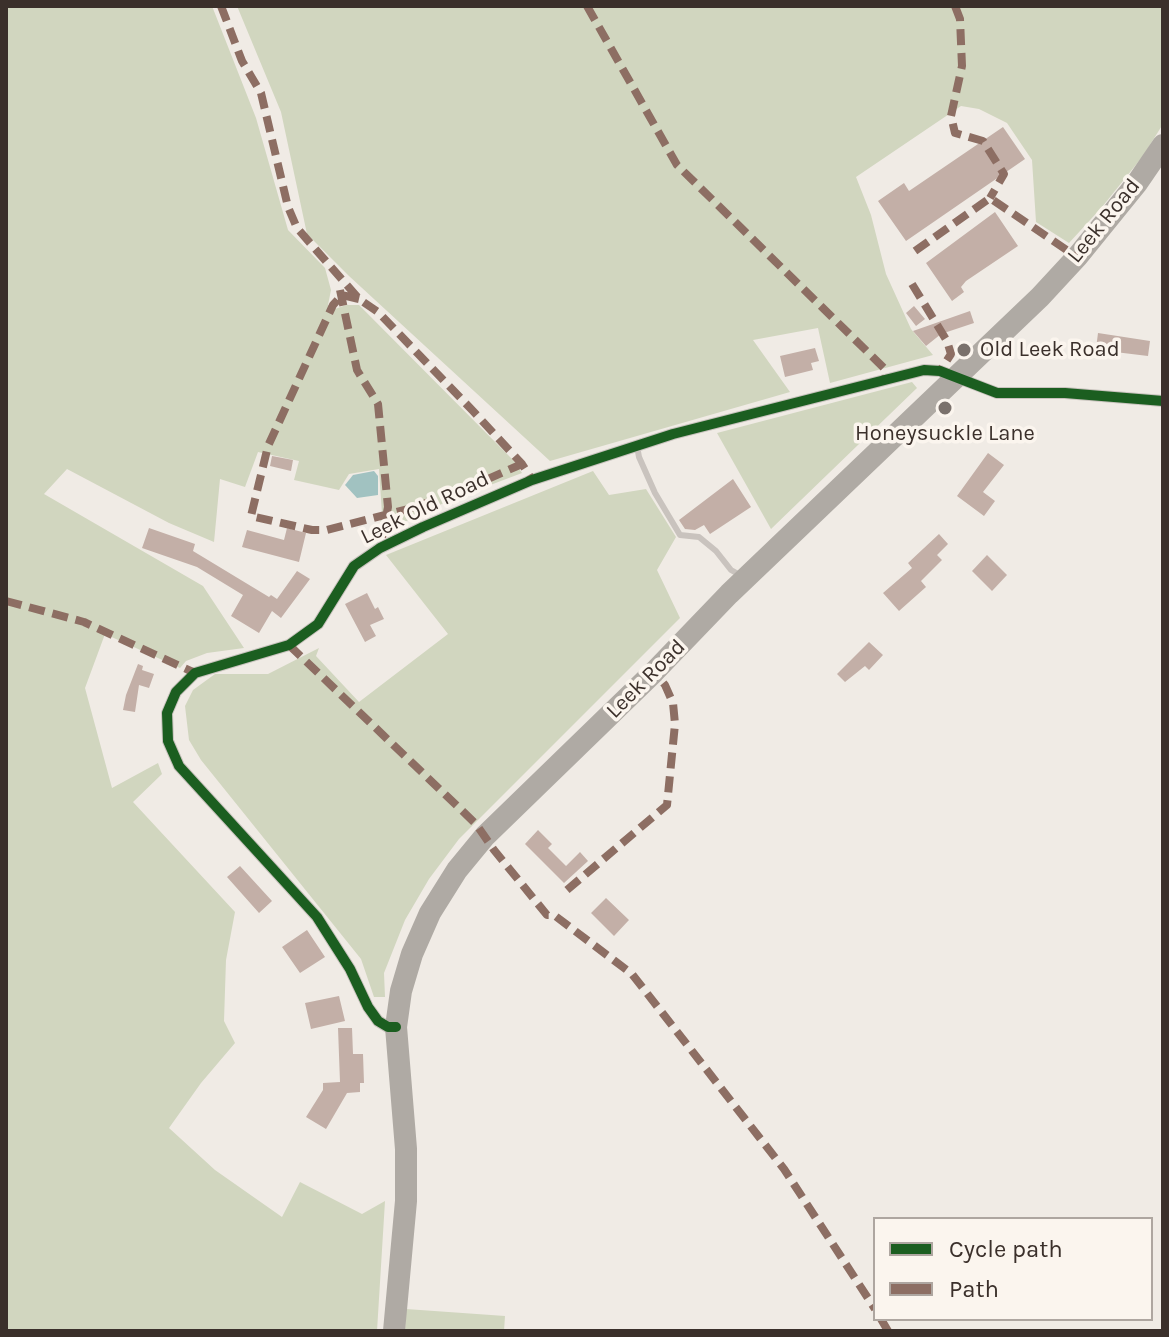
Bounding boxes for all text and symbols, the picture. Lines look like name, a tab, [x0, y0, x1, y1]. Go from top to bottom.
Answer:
street label: Leek Road	[1062, 173, 1146, 269]
place label: Old Leek Road	[980, 337, 1120, 363]
marker: Old Leek Road	[955, 341, 973, 359]
marker: Honeysuckle Lane	[936, 399, 954, 417]
place label: Honeysuckle Lane	[855, 421, 1035, 447]
street label: Leek Old Road	[356, 466, 494, 550]
street label: Leek Road	[601, 634, 691, 724]
legend	[873, 1217, 1153, 1321]
text: Cycle path	[949, 1235, 1063, 1263]
text: Path	[949, 1275, 999, 1303]

